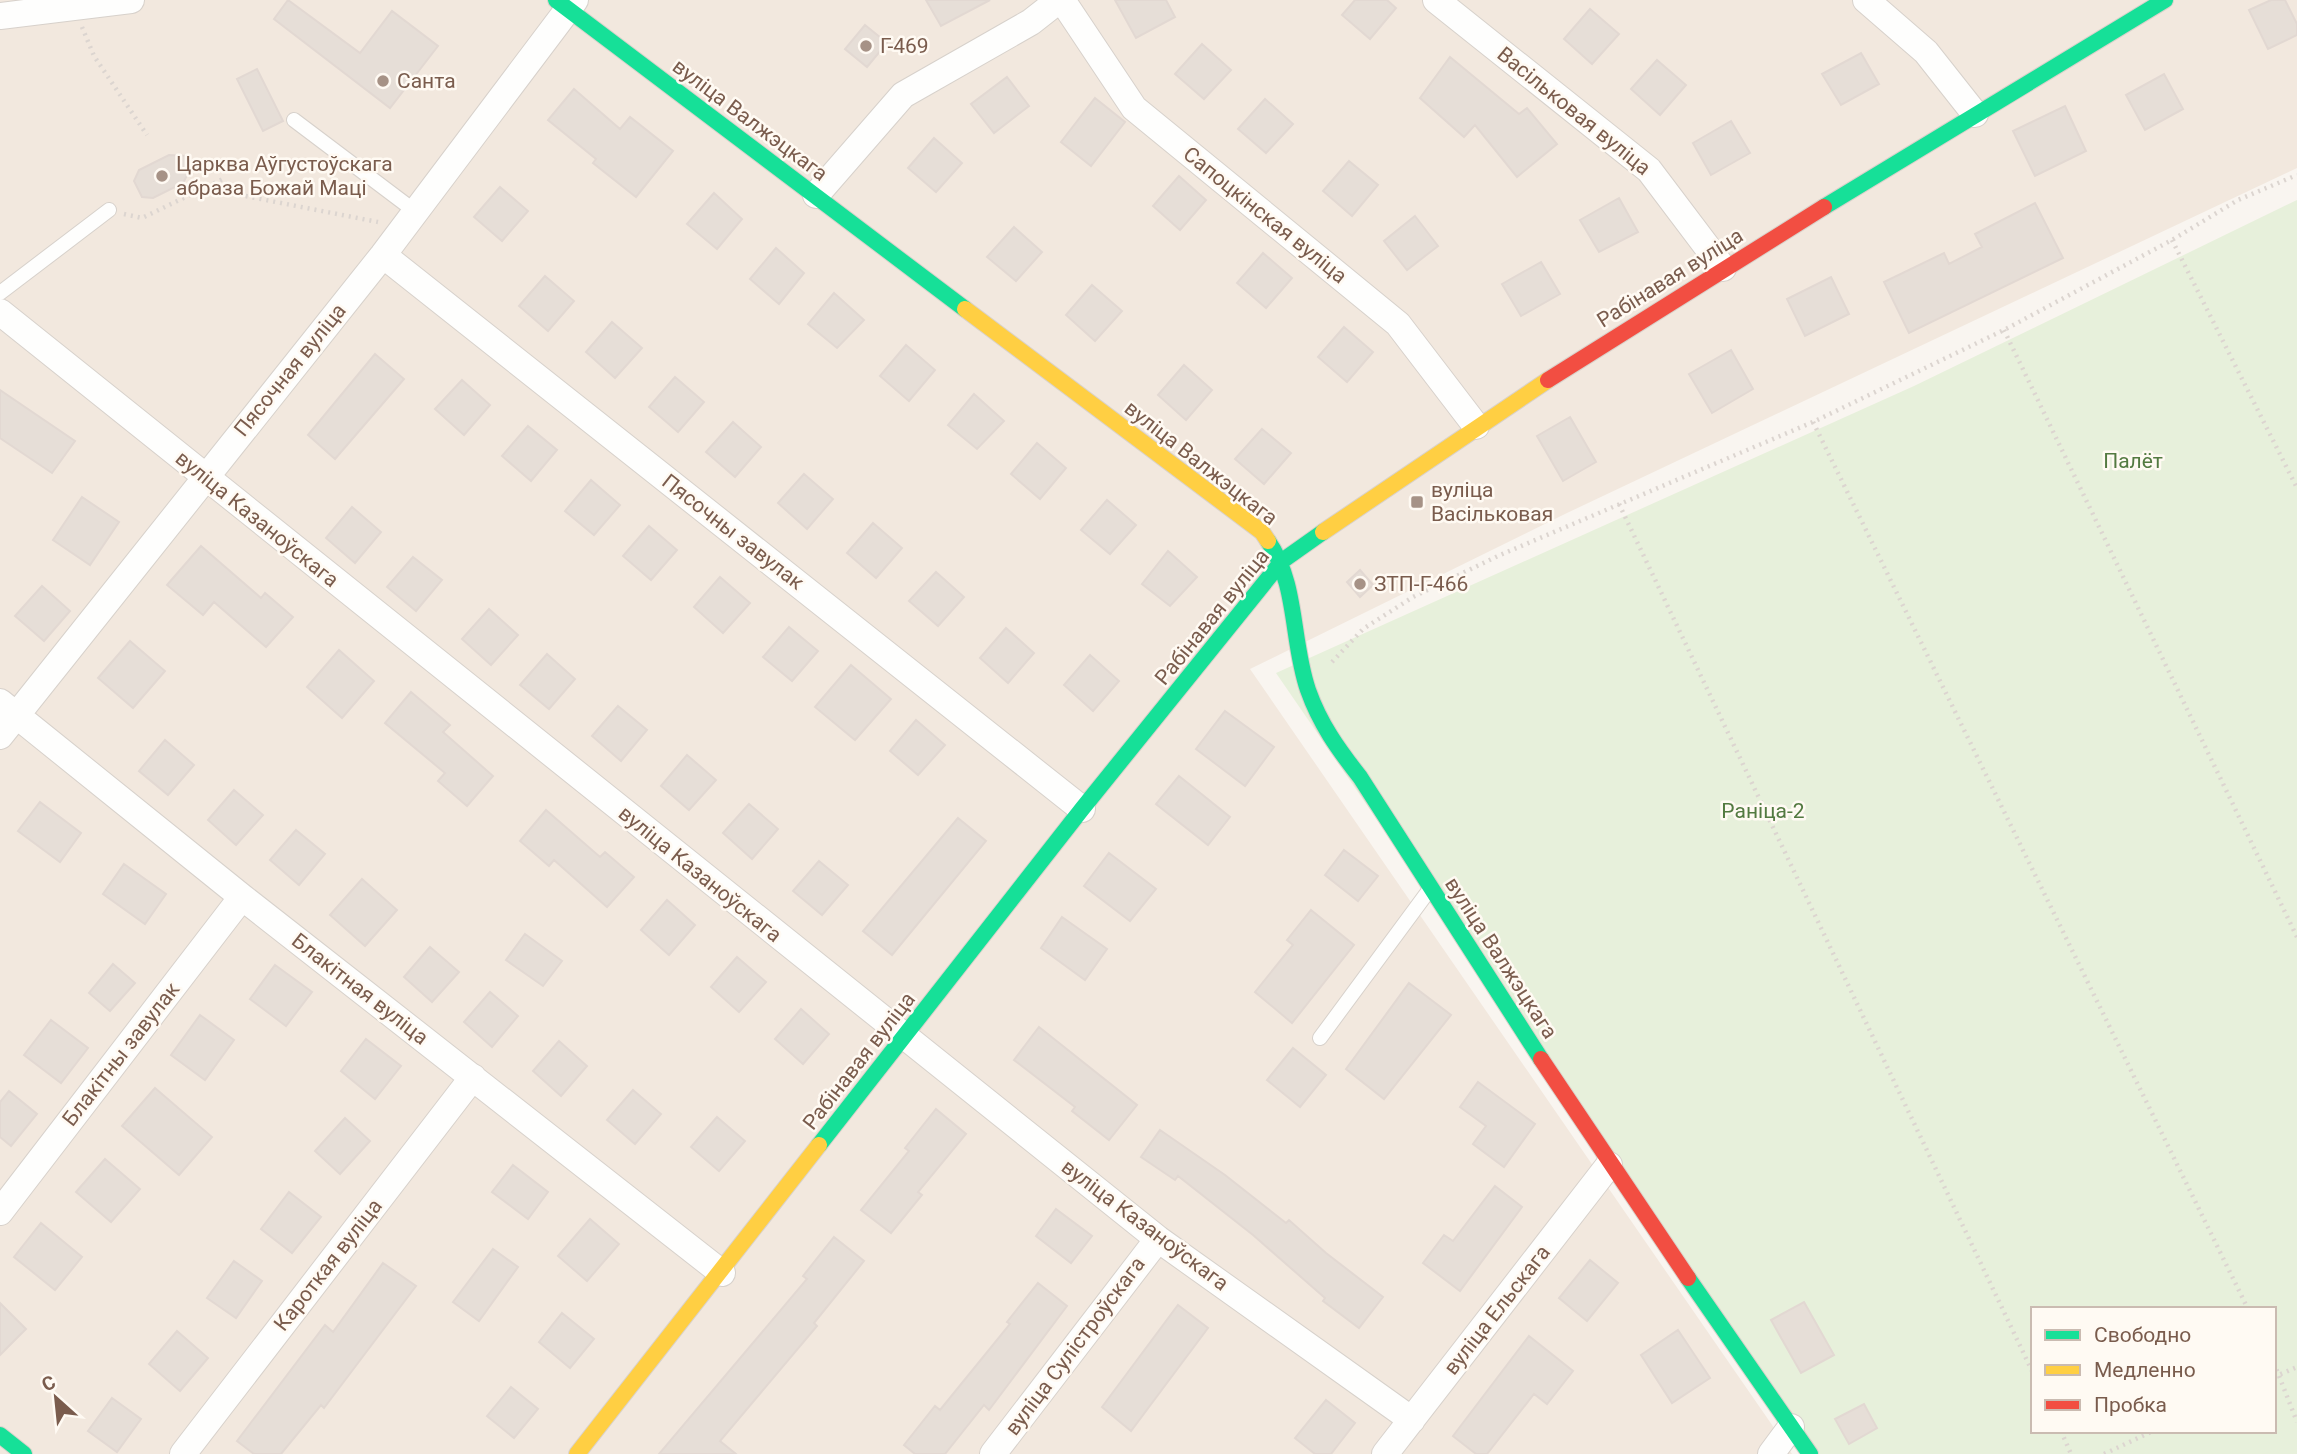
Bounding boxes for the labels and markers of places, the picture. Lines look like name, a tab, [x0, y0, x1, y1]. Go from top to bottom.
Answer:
place label: Г-469	[880, 34, 929, 58]
marker: Г-469	[858, 38, 874, 54]
place label: Санта	[397, 69, 456, 93]
marker: Санта	[375, 73, 391, 89]
place label: Царква Аўгустоўскага абраза Божай Маці	[176, 152, 393, 200]
marker: Царква Аўгустоўскага абраза Божай Маці	[154, 168, 170, 184]
place label: вуліца Васільковая	[1431, 478, 1553, 526]
marker: вуліца Васільковая	[1409, 494, 1425, 510]
place label: ЗТП-Г-466	[1374, 572, 1468, 596]
marker: ЗТП-Г-466	[1352, 576, 1368, 592]

